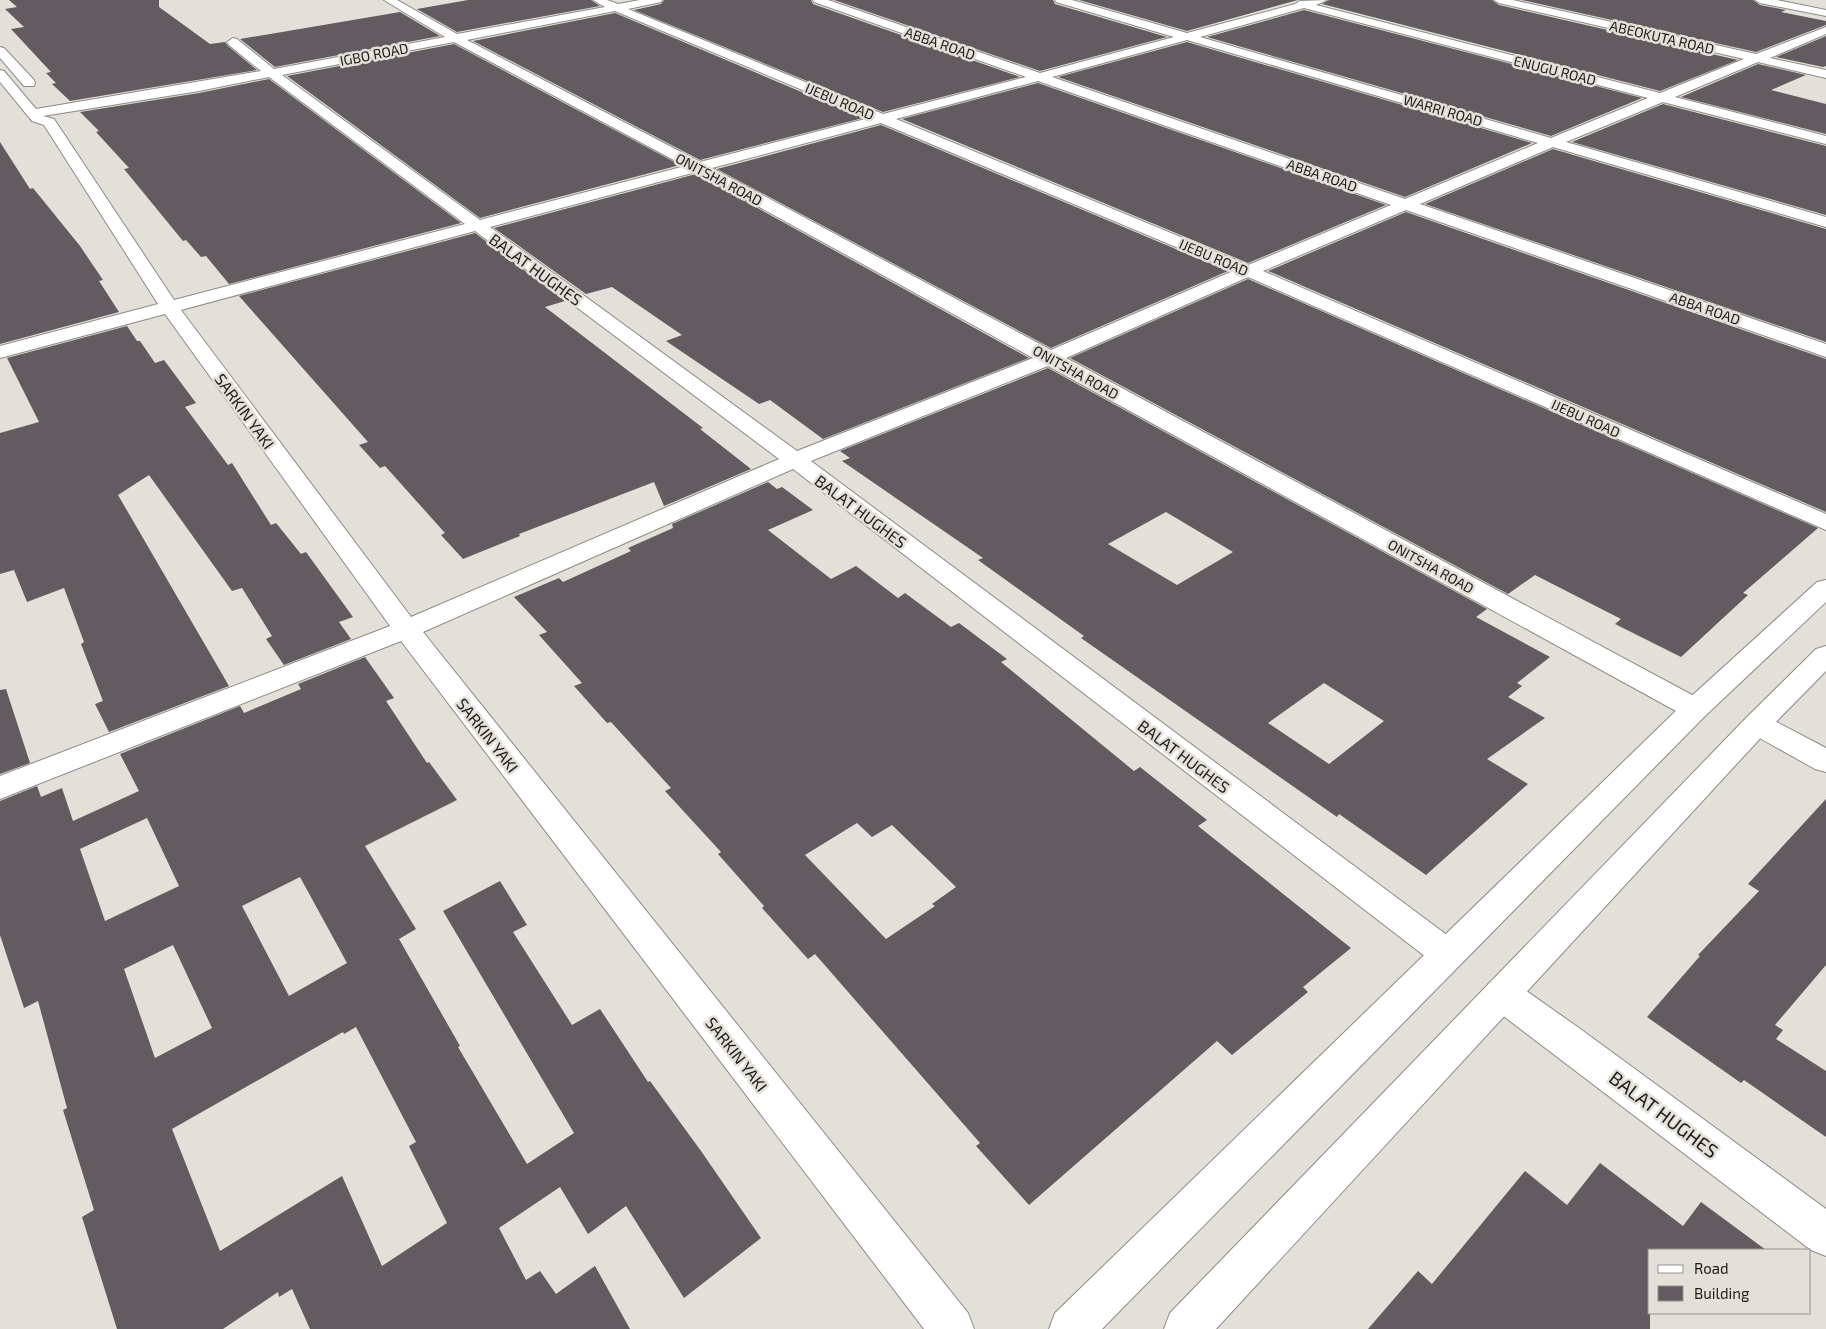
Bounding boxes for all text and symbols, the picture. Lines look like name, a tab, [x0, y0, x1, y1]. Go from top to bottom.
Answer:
street label: ABEOKUTA ROAD	[1608, 17, 1716, 57]
street label: ABBA ROAD	[902, 23, 978, 63]
street label: IGBO ROAD	[338, 39, 410, 69]
street label: ENUGU ROAD	[1512, 52, 1598, 88]
street label: IJEBU ROAD	[803, 79, 877, 123]
street label: WARRI ROAD	[1401, 91, 1485, 129]
street label: ONITSHA ROAD	[673, 149, 765, 209]
street label: ABBA ROAD	[1284, 155, 1360, 195]
street label: BALAT HUGHES	[486, 229, 586, 309]
street label: IJEBU ROAD	[1177, 235, 1251, 279]
street label: ABBA ROAD	[1667, 288, 1743, 328]
street label: ONITSHA ROAD	[1030, 341, 1122, 403]
street label: SARKIN YAKI	[211, 370, 279, 452]
street label: IJEBU ROAD	[1549, 395, 1623, 441]
street label: BALAT HUGHES	[812, 470, 911, 552]
street label: ONITSHA ROAD	[1385, 535, 1477, 597]
street label: SARKIN YAKI	[453, 694, 523, 776]
street label: BALAT HUGHES	[1135, 715, 1234, 797]
street label: SARKIN YAKI	[702, 1013, 772, 1095]
street label: BALAT HUGHES	[1605, 1066, 1723, 1162]
legend	[1648, 1249, 1811, 1314]
text: Road	[1694, 1259, 1729, 1277]
text: Building	[1694, 1284, 1750, 1302]

